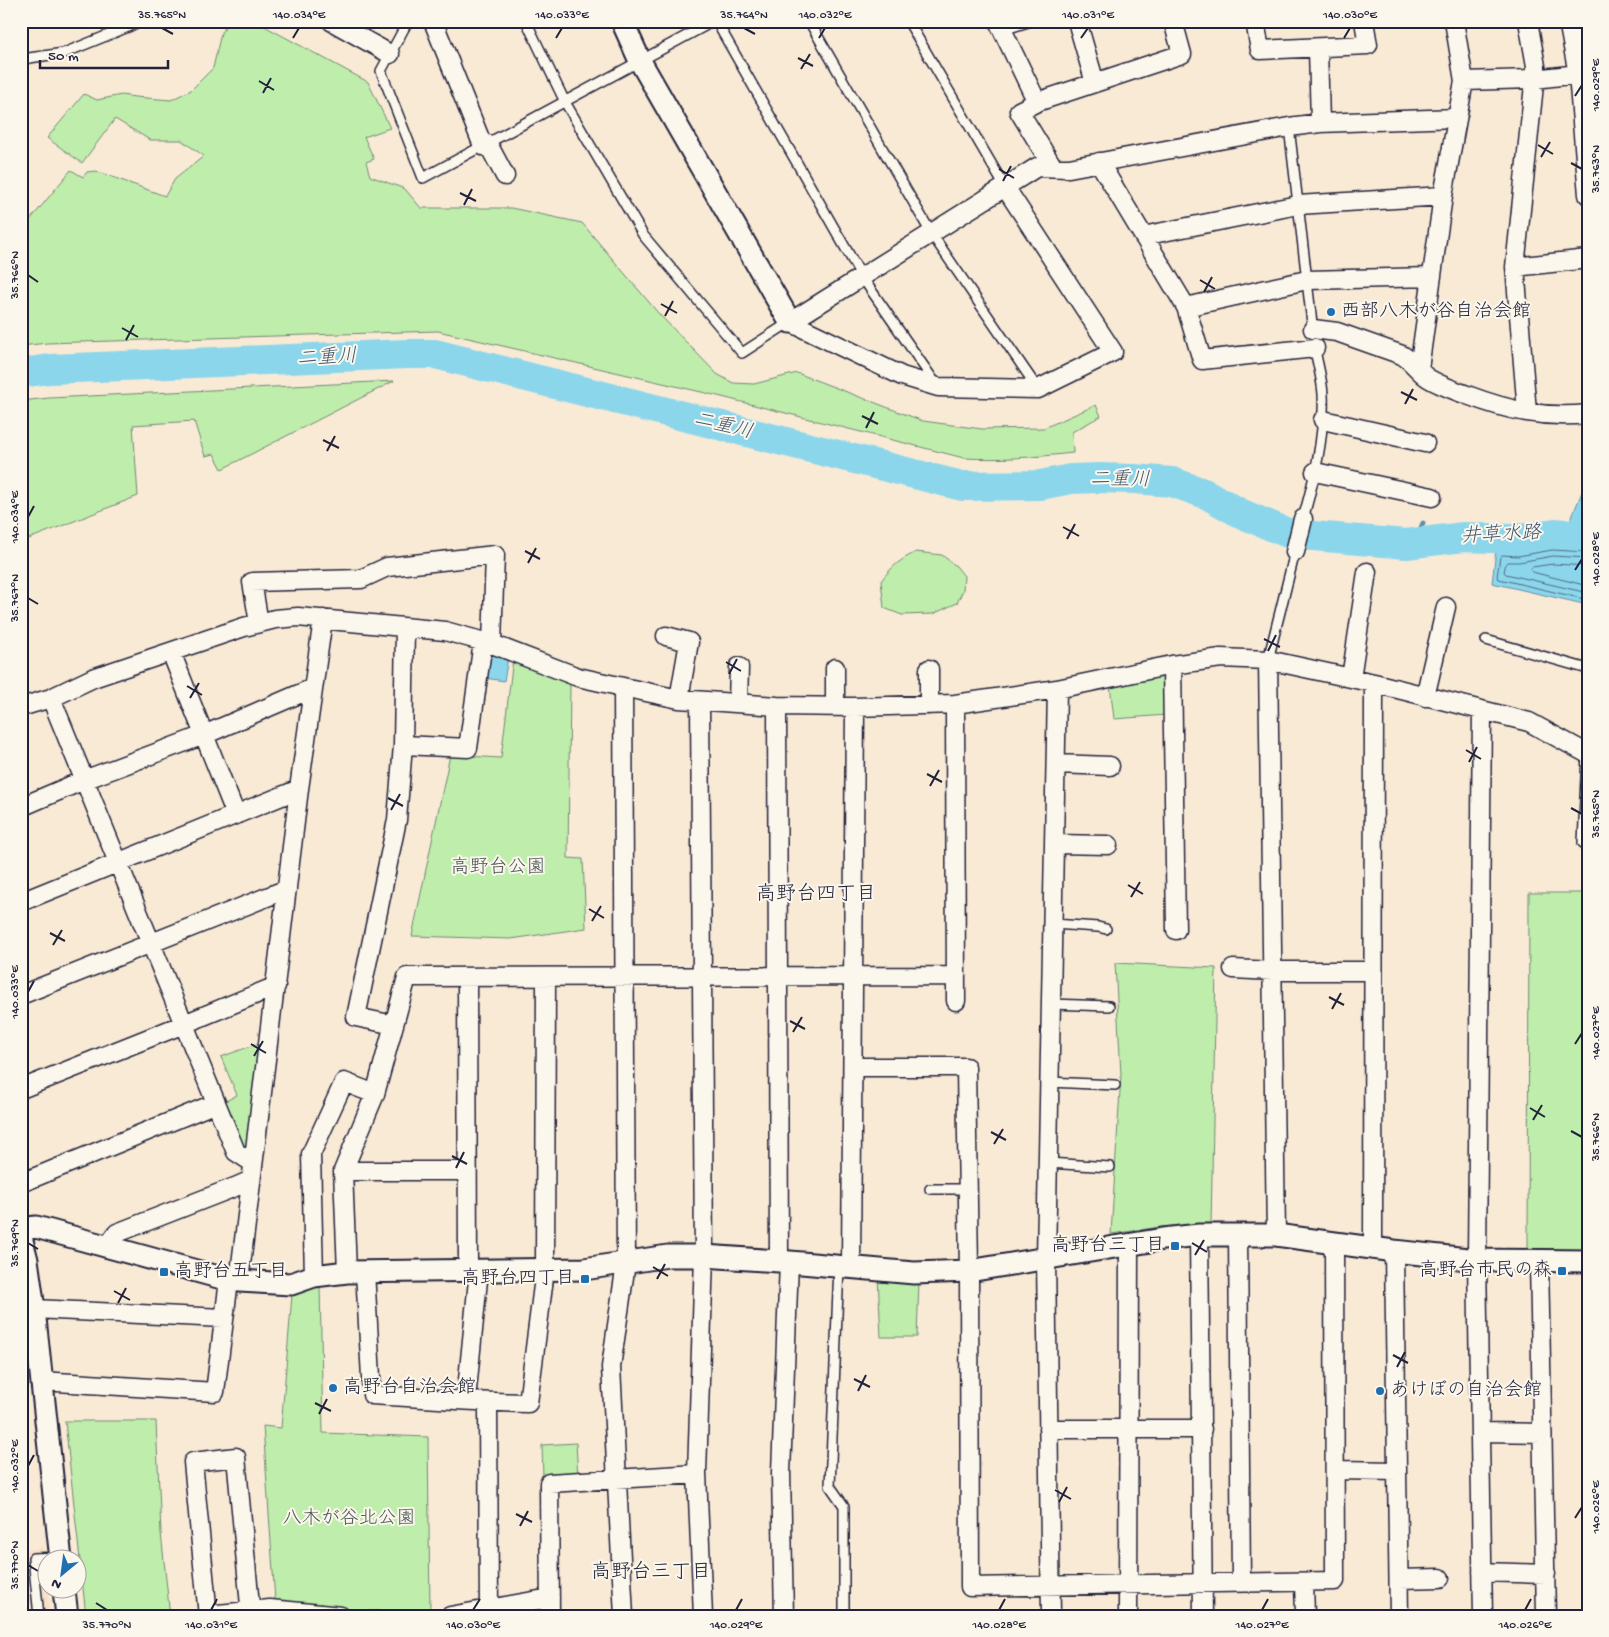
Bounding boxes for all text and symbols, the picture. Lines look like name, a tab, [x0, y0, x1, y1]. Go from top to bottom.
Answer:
text: 35.765°N	[137, 9, 186, 23]
text: 140.034°E	[272, 9, 326, 23]
text: 140.033°E	[534, 9, 589, 23]
text: 35.764°N	[719, 9, 768, 23]
text: 140.032°E	[798, 9, 852, 23]
text: 140.031°E	[1061, 9, 1114, 23]
text: 140.030°E	[1322, 9, 1377, 23]
scale bar	[40, 38, 168, 70]
text: 50 m	[48, 48, 79, 66]
text: 140.029°E	[1590, 58, 1604, 112]
text: 35.763°N	[1590, 145, 1604, 194]
text: 35.766°N	[9, 251, 23, 300]
place label: 西部八木が谷自治会館	[1341, 300, 1531, 324]
marker: 西部八木が谷自治会館	[1325, 306, 1337, 318]
water label: 二重川	[296, 345, 358, 372]
water label: 二重川	[691, 408, 755, 445]
water label: 二重川	[1090, 468, 1150, 493]
text: 140.034°E	[9, 490, 23, 544]
water label: 井草水路	[1460, 520, 1543, 550]
text: 140.028°E	[1590, 532, 1604, 587]
text: 35.767°N	[9, 574, 23, 623]
text: 35.765°N	[1590, 790, 1604, 839]
park label: 高野台公園	[450, 856, 546, 880]
district label: 高野台四丁目	[756, 882, 876, 907]
text: 140.033°E	[9, 965, 23, 1020]
text: 140.027°E	[1590, 1006, 1604, 1060]
text: 35.766°N	[1590, 1113, 1604, 1162]
text: 35.769°N	[9, 1219, 23, 1268]
place label: 高野台三丁目	[1051, 1234, 1165, 1258]
marker: 高野台三丁目	[1169, 1240, 1181, 1252]
place label: 高野台市民の森	[1419, 1259, 1552, 1283]
place label: 高野台五丁目	[174, 1260, 288, 1284]
marker: 高野台市民の森	[1556, 1265, 1568, 1277]
marker: 高野台五丁目	[158, 1266, 170, 1278]
place label: 高野台四丁目	[461, 1267, 575, 1291]
marker: 高野台四丁目	[579, 1273, 591, 1285]
place label: 高野台自治会館	[343, 1376, 476, 1400]
place label: あけぼの自治会館	[1390, 1379, 1542, 1403]
marker: 高野台自治会館	[327, 1382, 339, 1394]
marker: あけぼの自治会館	[1374, 1385, 1386, 1397]
text: 140.032°E	[9, 1439, 23, 1493]
text: 140.026°E	[1590, 1480, 1604, 1534]
park label: 八木が谷北公園	[282, 1507, 416, 1531]
text: 35.770°N	[9, 1540, 23, 1590]
north arrow	[38, 1550, 88, 1600]
district label: 高野台三丁目	[591, 1560, 711, 1585]
text: N	[49, 1574, 65, 1593]
text: 35.770°N	[82, 1619, 132, 1633]
text: 140.031°E	[184, 1619, 237, 1633]
text: 140.030°E	[445, 1619, 500, 1633]
text: 140.029°E	[709, 1619, 763, 1633]
text: 140.028°E	[971, 1619, 1026, 1633]
text: 140.027°E	[1235, 1619, 1289, 1633]
text: 140.026°E	[1498, 1619, 1552, 1633]

